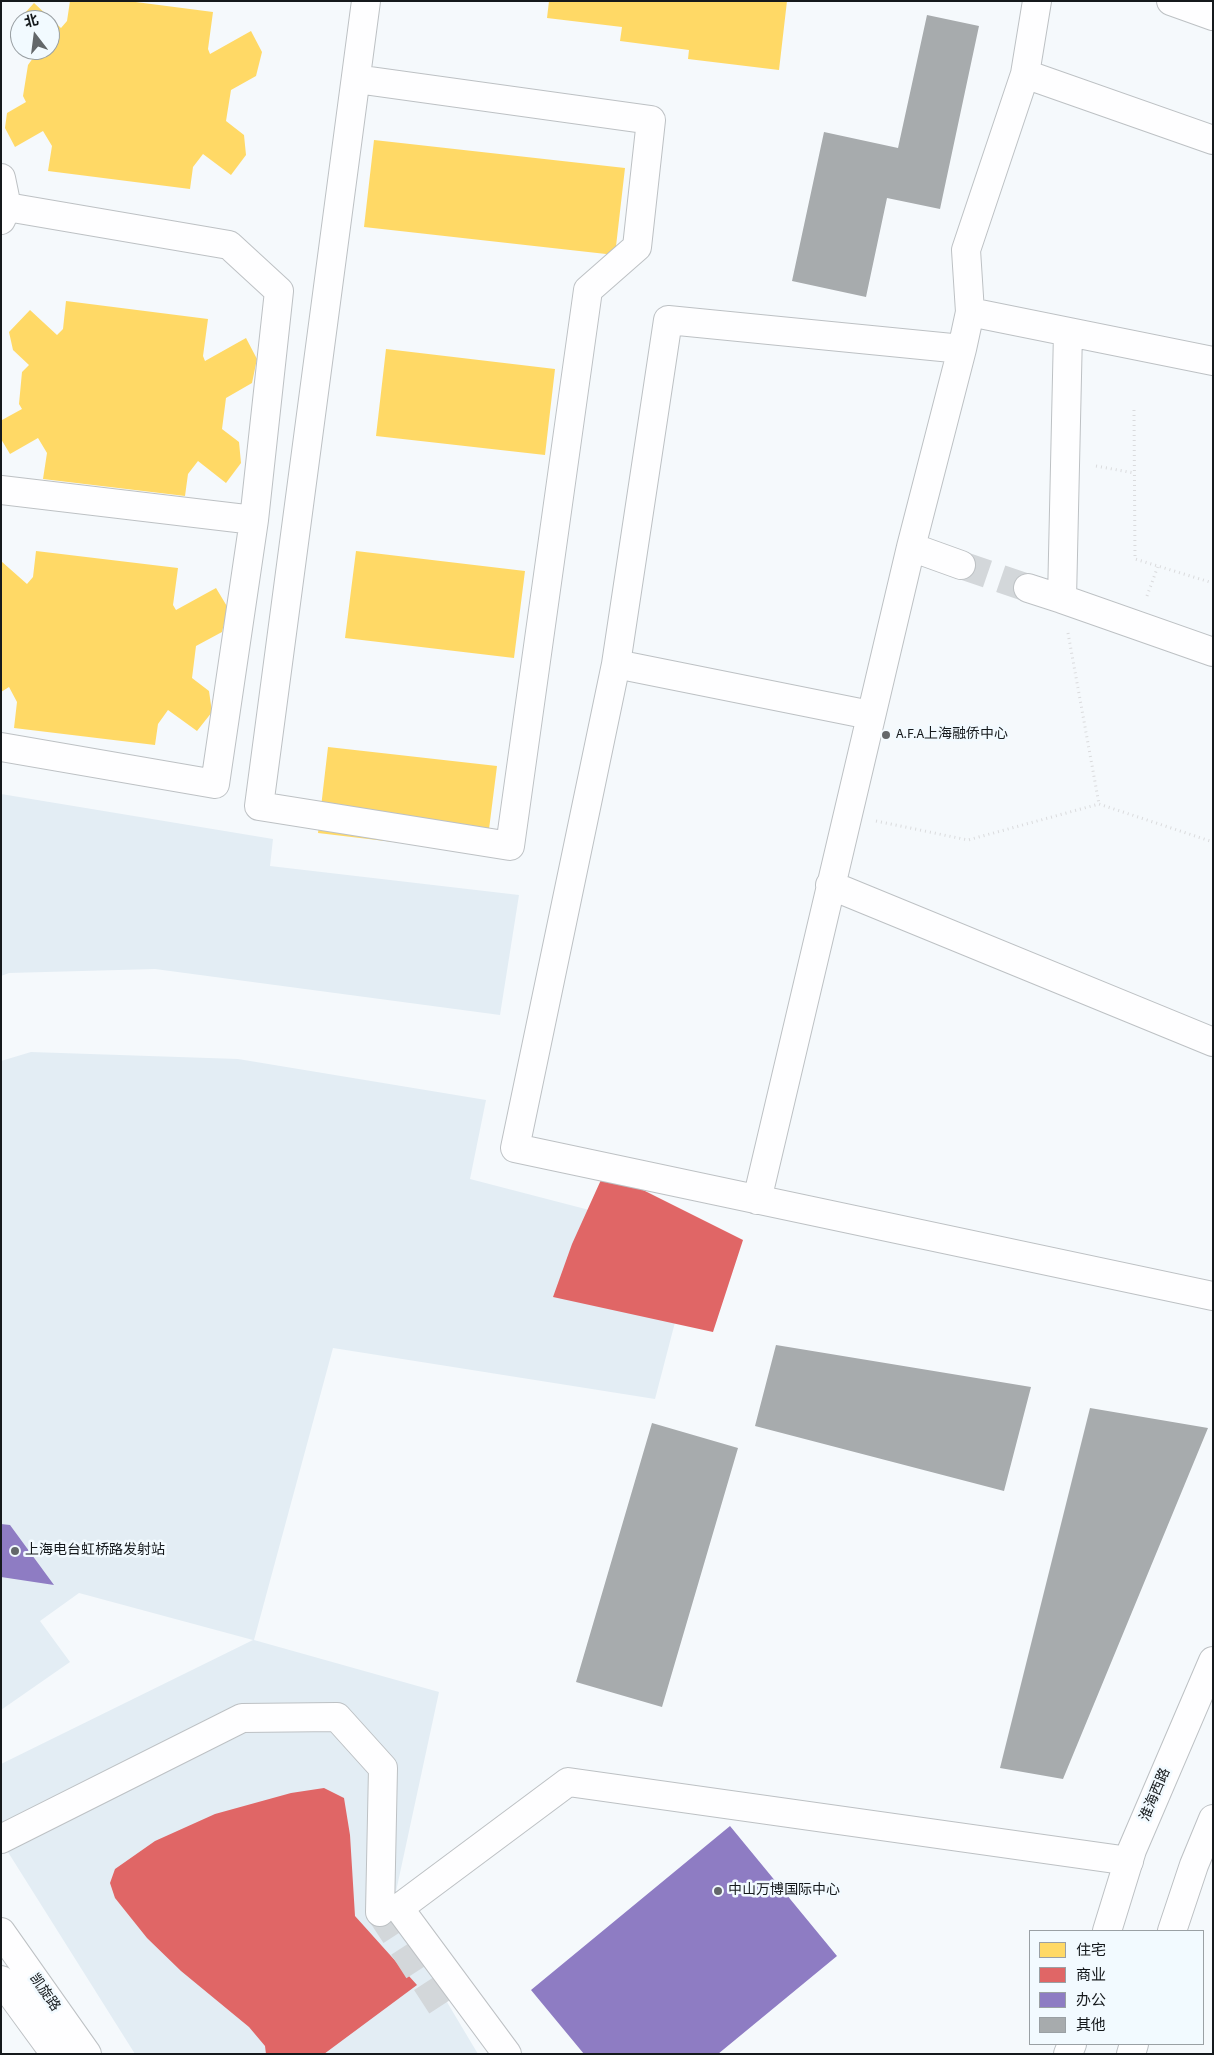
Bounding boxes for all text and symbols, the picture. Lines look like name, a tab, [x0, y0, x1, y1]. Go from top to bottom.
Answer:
north arrow	[10, 10, 60, 60]
text: 北	[22, 10, 41, 33]
place label: A.F.A上海融侨中心	[896, 727, 1008, 743]
marker: A.F.A上海融侨中心	[880, 729, 892, 741]
place label: 上海电台虹桥路发射站	[25, 1543, 165, 1559]
marker: 上海电台虹桥路发射站	[9, 1545, 21, 1557]
street label: 淮海西路	[1137, 1766, 1175, 1824]
place label: 中山万博国际中心	[728, 1883, 840, 1899]
marker: 中山万博国际中心	[712, 1885, 724, 1897]
legend	[1029, 1930, 1204, 2045]
text: 住宅	[1076, 1940, 1106, 1961]
text: 商业	[1076, 1965, 1106, 1986]
street label: 凯旋路	[25, 1971, 63, 2015]
text: 办公	[1076, 1990, 1106, 2011]
text: 其他	[1076, 2015, 1106, 2036]

